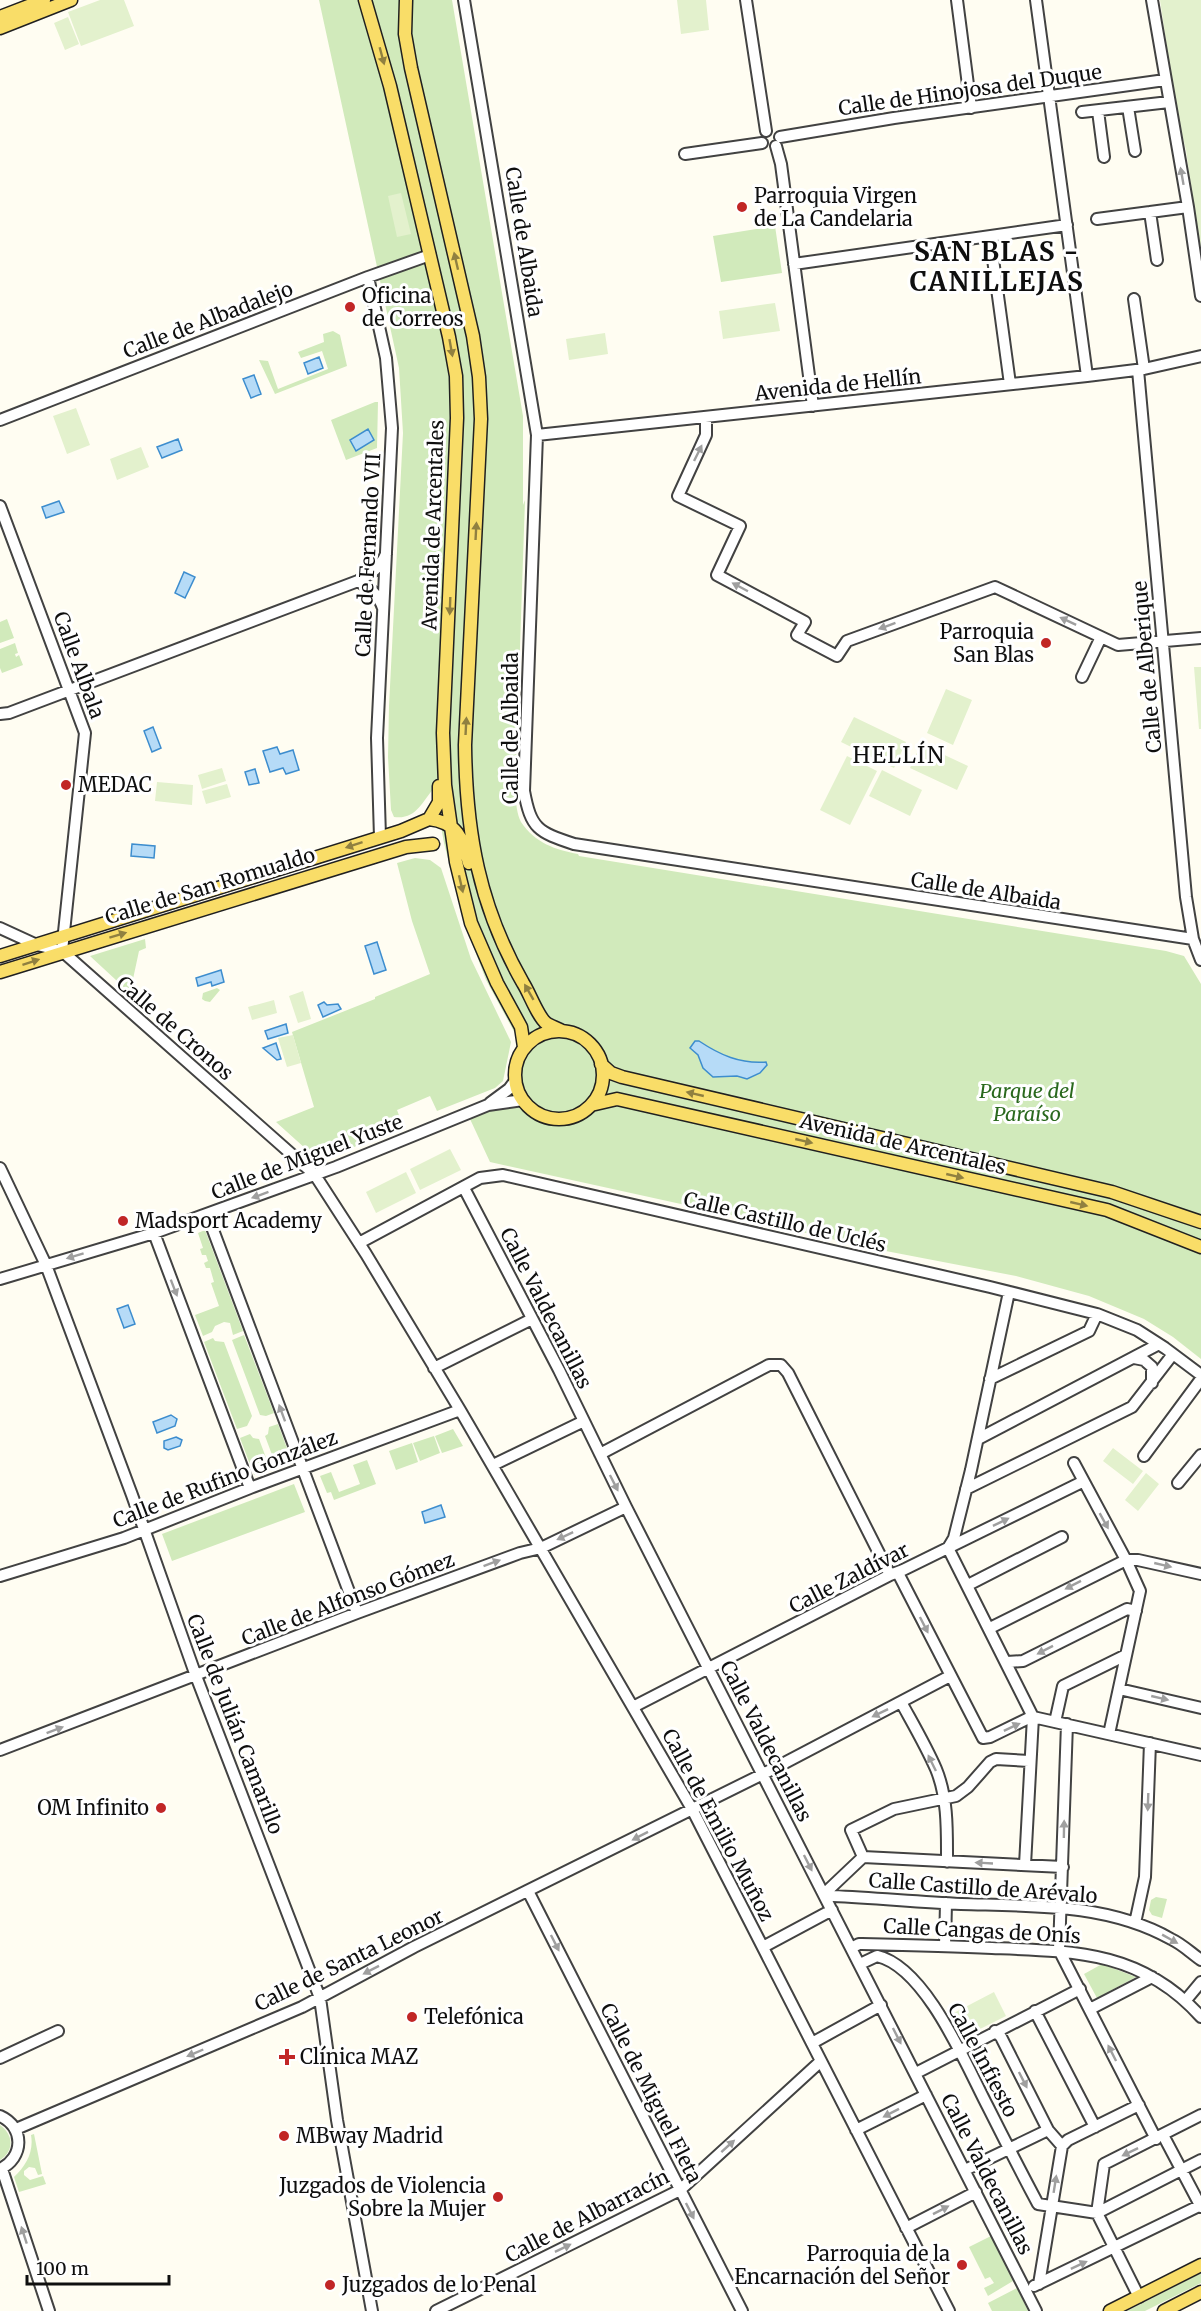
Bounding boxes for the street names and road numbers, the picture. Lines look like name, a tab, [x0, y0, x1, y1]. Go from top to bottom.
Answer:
street label: Calle de Hinojosa del Duque	[837, 59, 1103, 120]
street label: Calle de Albaida	[500, 165, 549, 319]
street label: Calle de Albadalejo	[119, 276, 297, 363]
street label: Avenida de Hellín	[752, 363, 923, 406]
street label: Avenida de Arcentales	[416, 419, 449, 632]
street label: Calle de Fernando VII	[350, 452, 385, 658]
street label: Calle de Alberique	[1127, 580, 1166, 754]
street label: Calle Albala	[49, 608, 110, 722]
street label: Calle de Albaida	[498, 652, 523, 804]
street label: Calle de San Romualdo	[102, 842, 318, 929]
street label: Calle de Albaida	[909, 866, 1063, 915]
street label: Calle de Cronos	[112, 970, 239, 1085]
street label: Avenida de Arcentales	[797, 1107, 1008, 1179]
street label: Calle de Miguel Yuste	[208, 1108, 406, 1205]
street label: Calle Castillo de Uclés	[681, 1186, 889, 1257]
street label: Calle Valdecanillas	[495, 1223, 598, 1392]
street label: Calle de Rufino González	[109, 1424, 341, 1533]
street label: Calle Zaldívar	[785, 1537, 913, 1618]
street label: Calle de Alfonso Gómez	[238, 1546, 458, 1651]
street label: Calle de Julián Camarillo	[182, 1610, 289, 1838]
street label: Calle Valdecanillas	[715, 1656, 818, 1825]
street label: Calle de Emilio Muñoz	[657, 1724, 780, 1925]
street label: Calle Castillo de Arévalo	[868, 1867, 1099, 1908]
street label: Calle de Santa Leonor	[250, 1903, 447, 2016]
street label: Calle Cangas de Onís	[883, 1913, 1081, 1948]
street label: Calle Infiesto	[943, 1998, 1024, 2121]
street label: Calle de Miguel Fleta	[595, 1999, 708, 2187]
street label: Calle Valdecanillas	[936, 2089, 1039, 2258]
street label: Calle de Albarracín	[501, 2163, 673, 2268]

